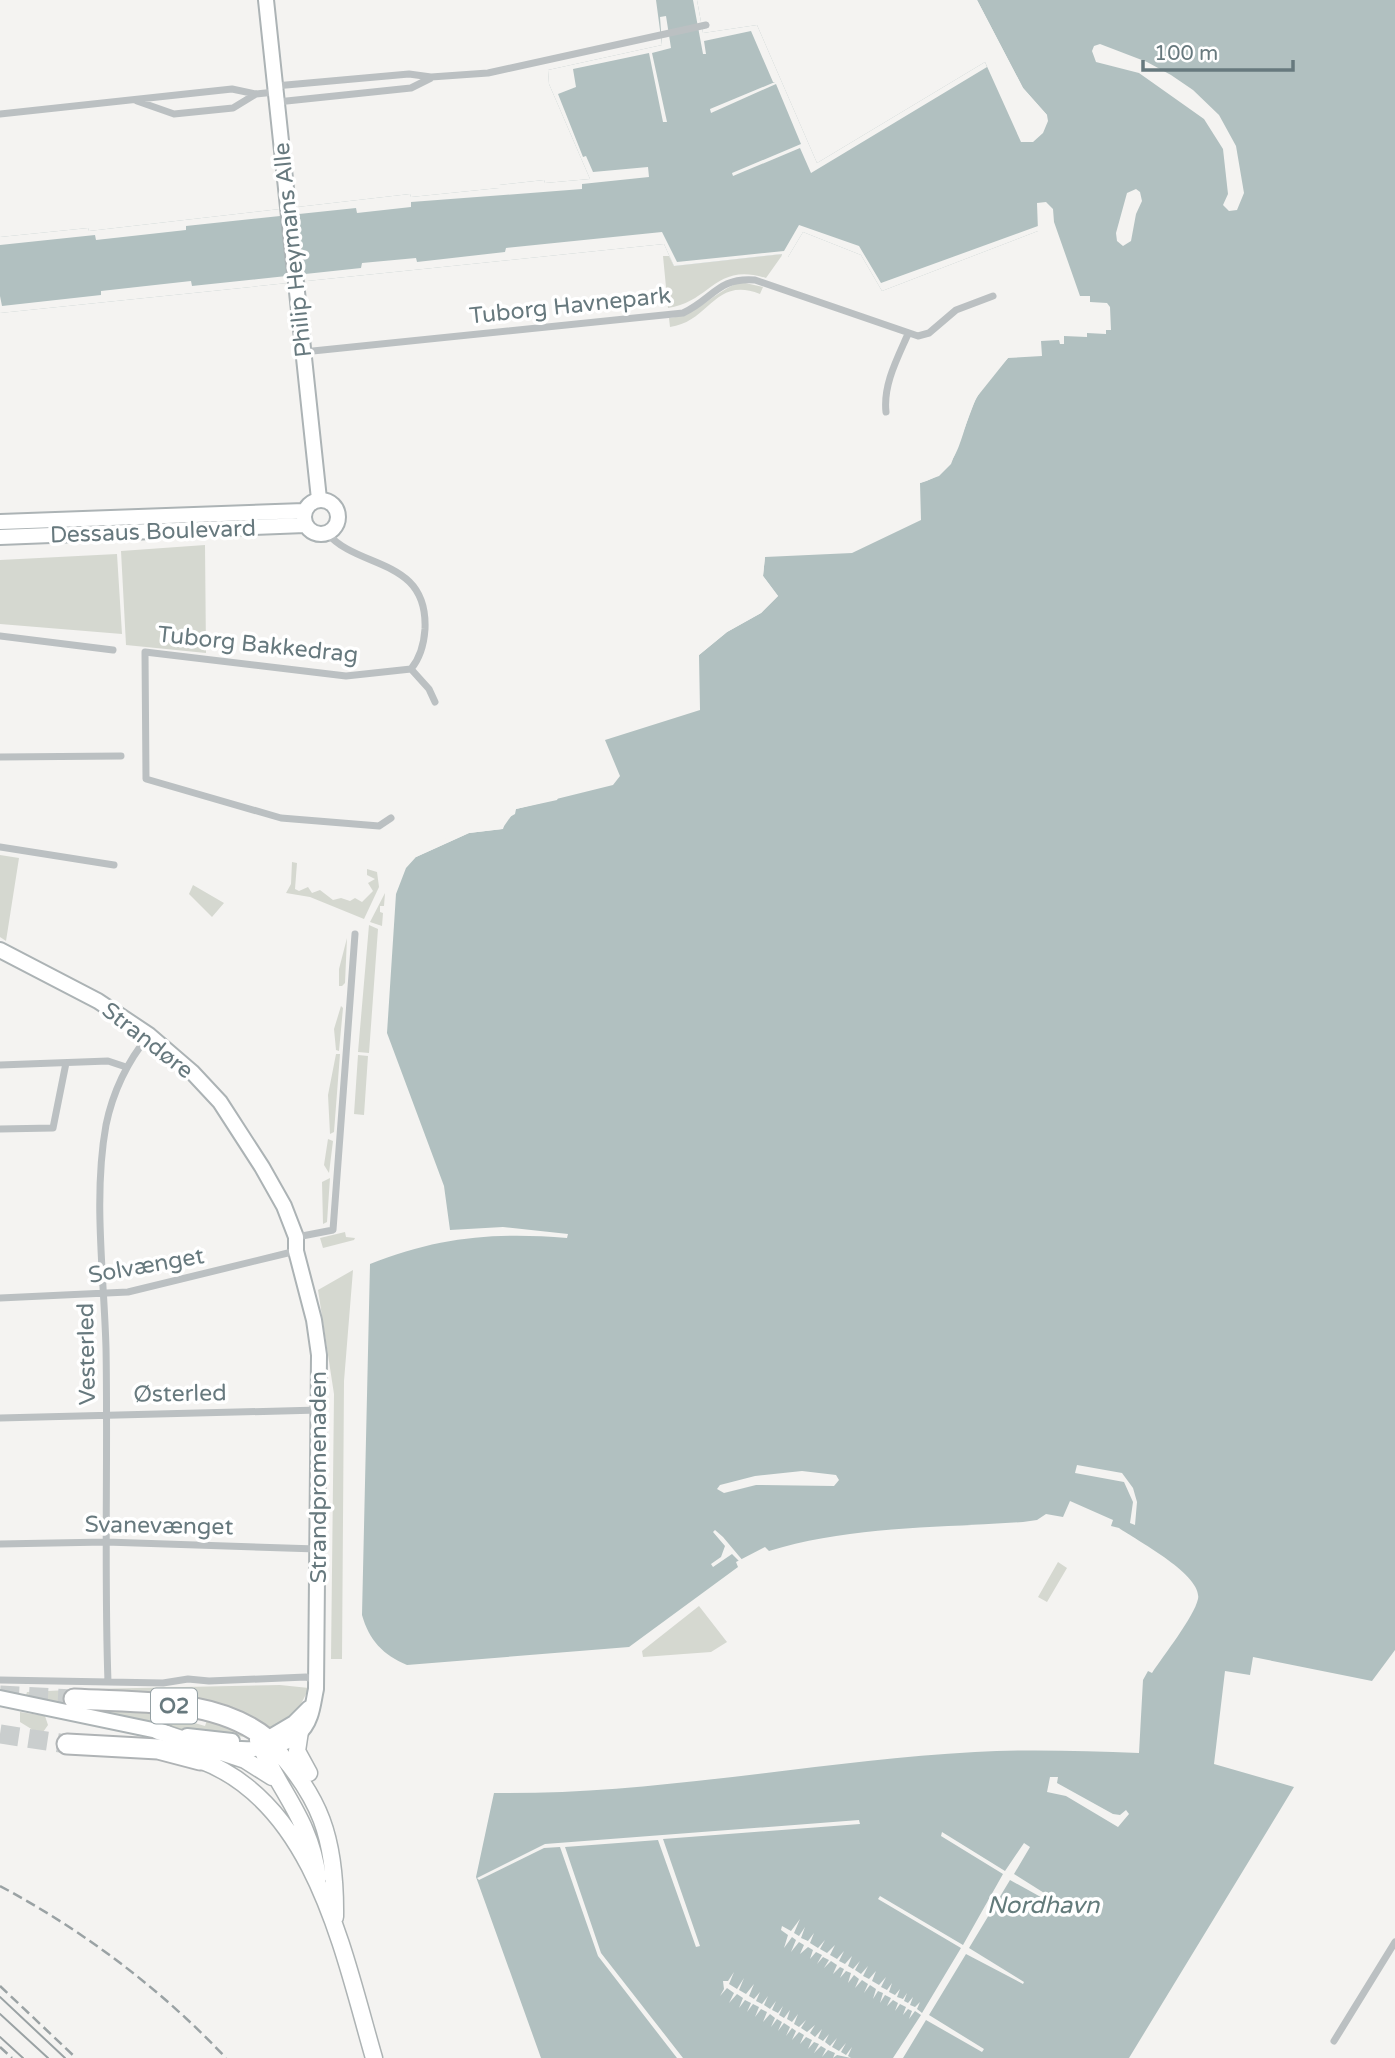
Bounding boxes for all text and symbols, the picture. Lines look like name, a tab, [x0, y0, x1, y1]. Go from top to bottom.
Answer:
scale bar	[1143, 28, 1294, 72]
text: 100 m	[1154, 41, 1218, 66]
street label: Philip Heymans Alle	[268, 141, 318, 359]
street label: Tuborg Havnepark	[468, 282, 672, 330]
street label: Dessaus Boulevard	[50, 514, 257, 550]
street label: Tuborg Bakkedrag	[156, 621, 360, 669]
street label: Strandøre	[96, 996, 199, 1085]
street label: Solvænget	[86, 1242, 207, 1290]
street label: Vesterled	[72, 1303, 102, 1405]
street label: Strandpromenaden	[305, 1371, 333, 1583]
street label: Østerled	[133, 1379, 227, 1409]
street label: Svanevænget	[84, 1511, 234, 1541]
road number: O2	[151, 1688, 197, 1724]
water label: Nordhavn	[987, 1891, 1101, 1920]

